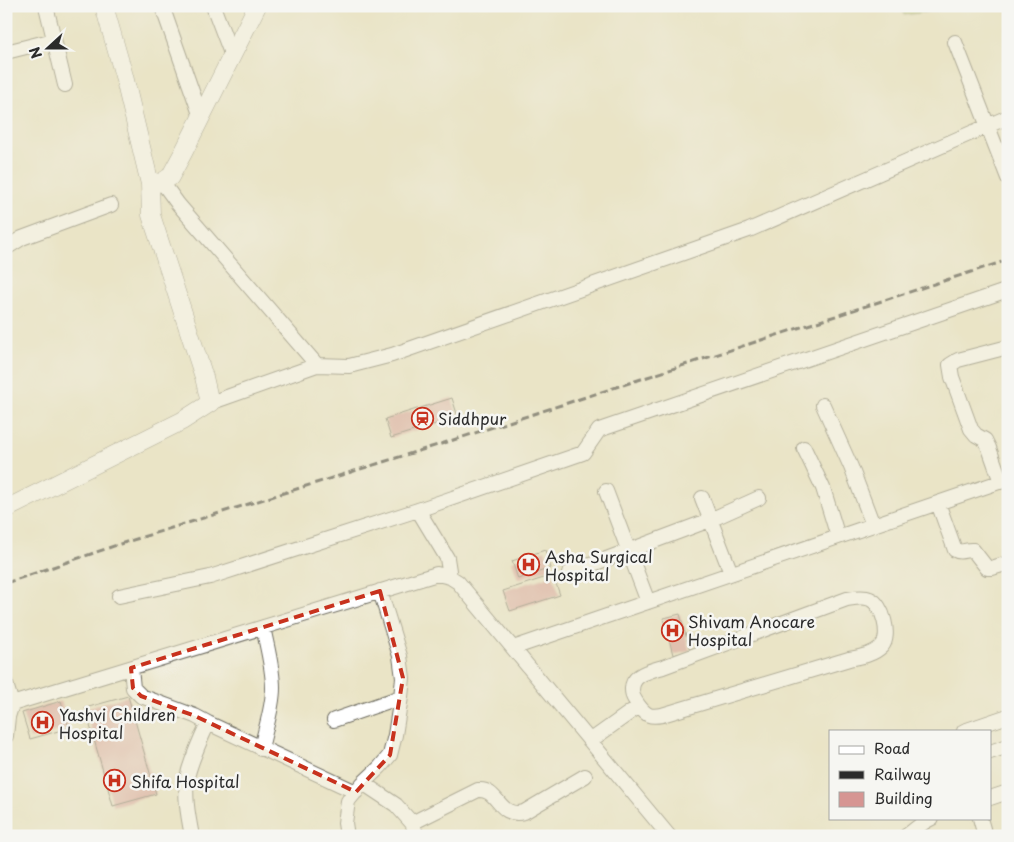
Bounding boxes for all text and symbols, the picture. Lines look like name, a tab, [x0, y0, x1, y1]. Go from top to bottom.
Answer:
north arrow	[22, 22, 72, 72]
text: N	[24, 44, 47, 62]
station icon: Siddhpur	[410, 406, 434, 430]
place label: Siddhpur	[438, 406, 507, 430]
place label: Asha Surgical Hospital	[545, 544, 653, 586]
hospital icon: Asha Surgical Hospital	[517, 553, 541, 577]
place label: Shivam Anocare Hospital	[688, 609, 815, 651]
hospital icon: Shivam Anocare Hospital	[660, 618, 684, 642]
place label: Yashvi Children Hospital	[59, 702, 176, 744]
hospital icon: Yashvi Children Hospital	[31, 711, 55, 735]
legend	[829, 730, 992, 820]
text: Road	[874, 736, 910, 759]
text: Railway	[874, 762, 931, 785]
hospital icon: Shifa Hospital	[103, 769, 127, 793]
place label: Shifa Hospital	[131, 769, 240, 793]
text: Building	[874, 786, 933, 809]

